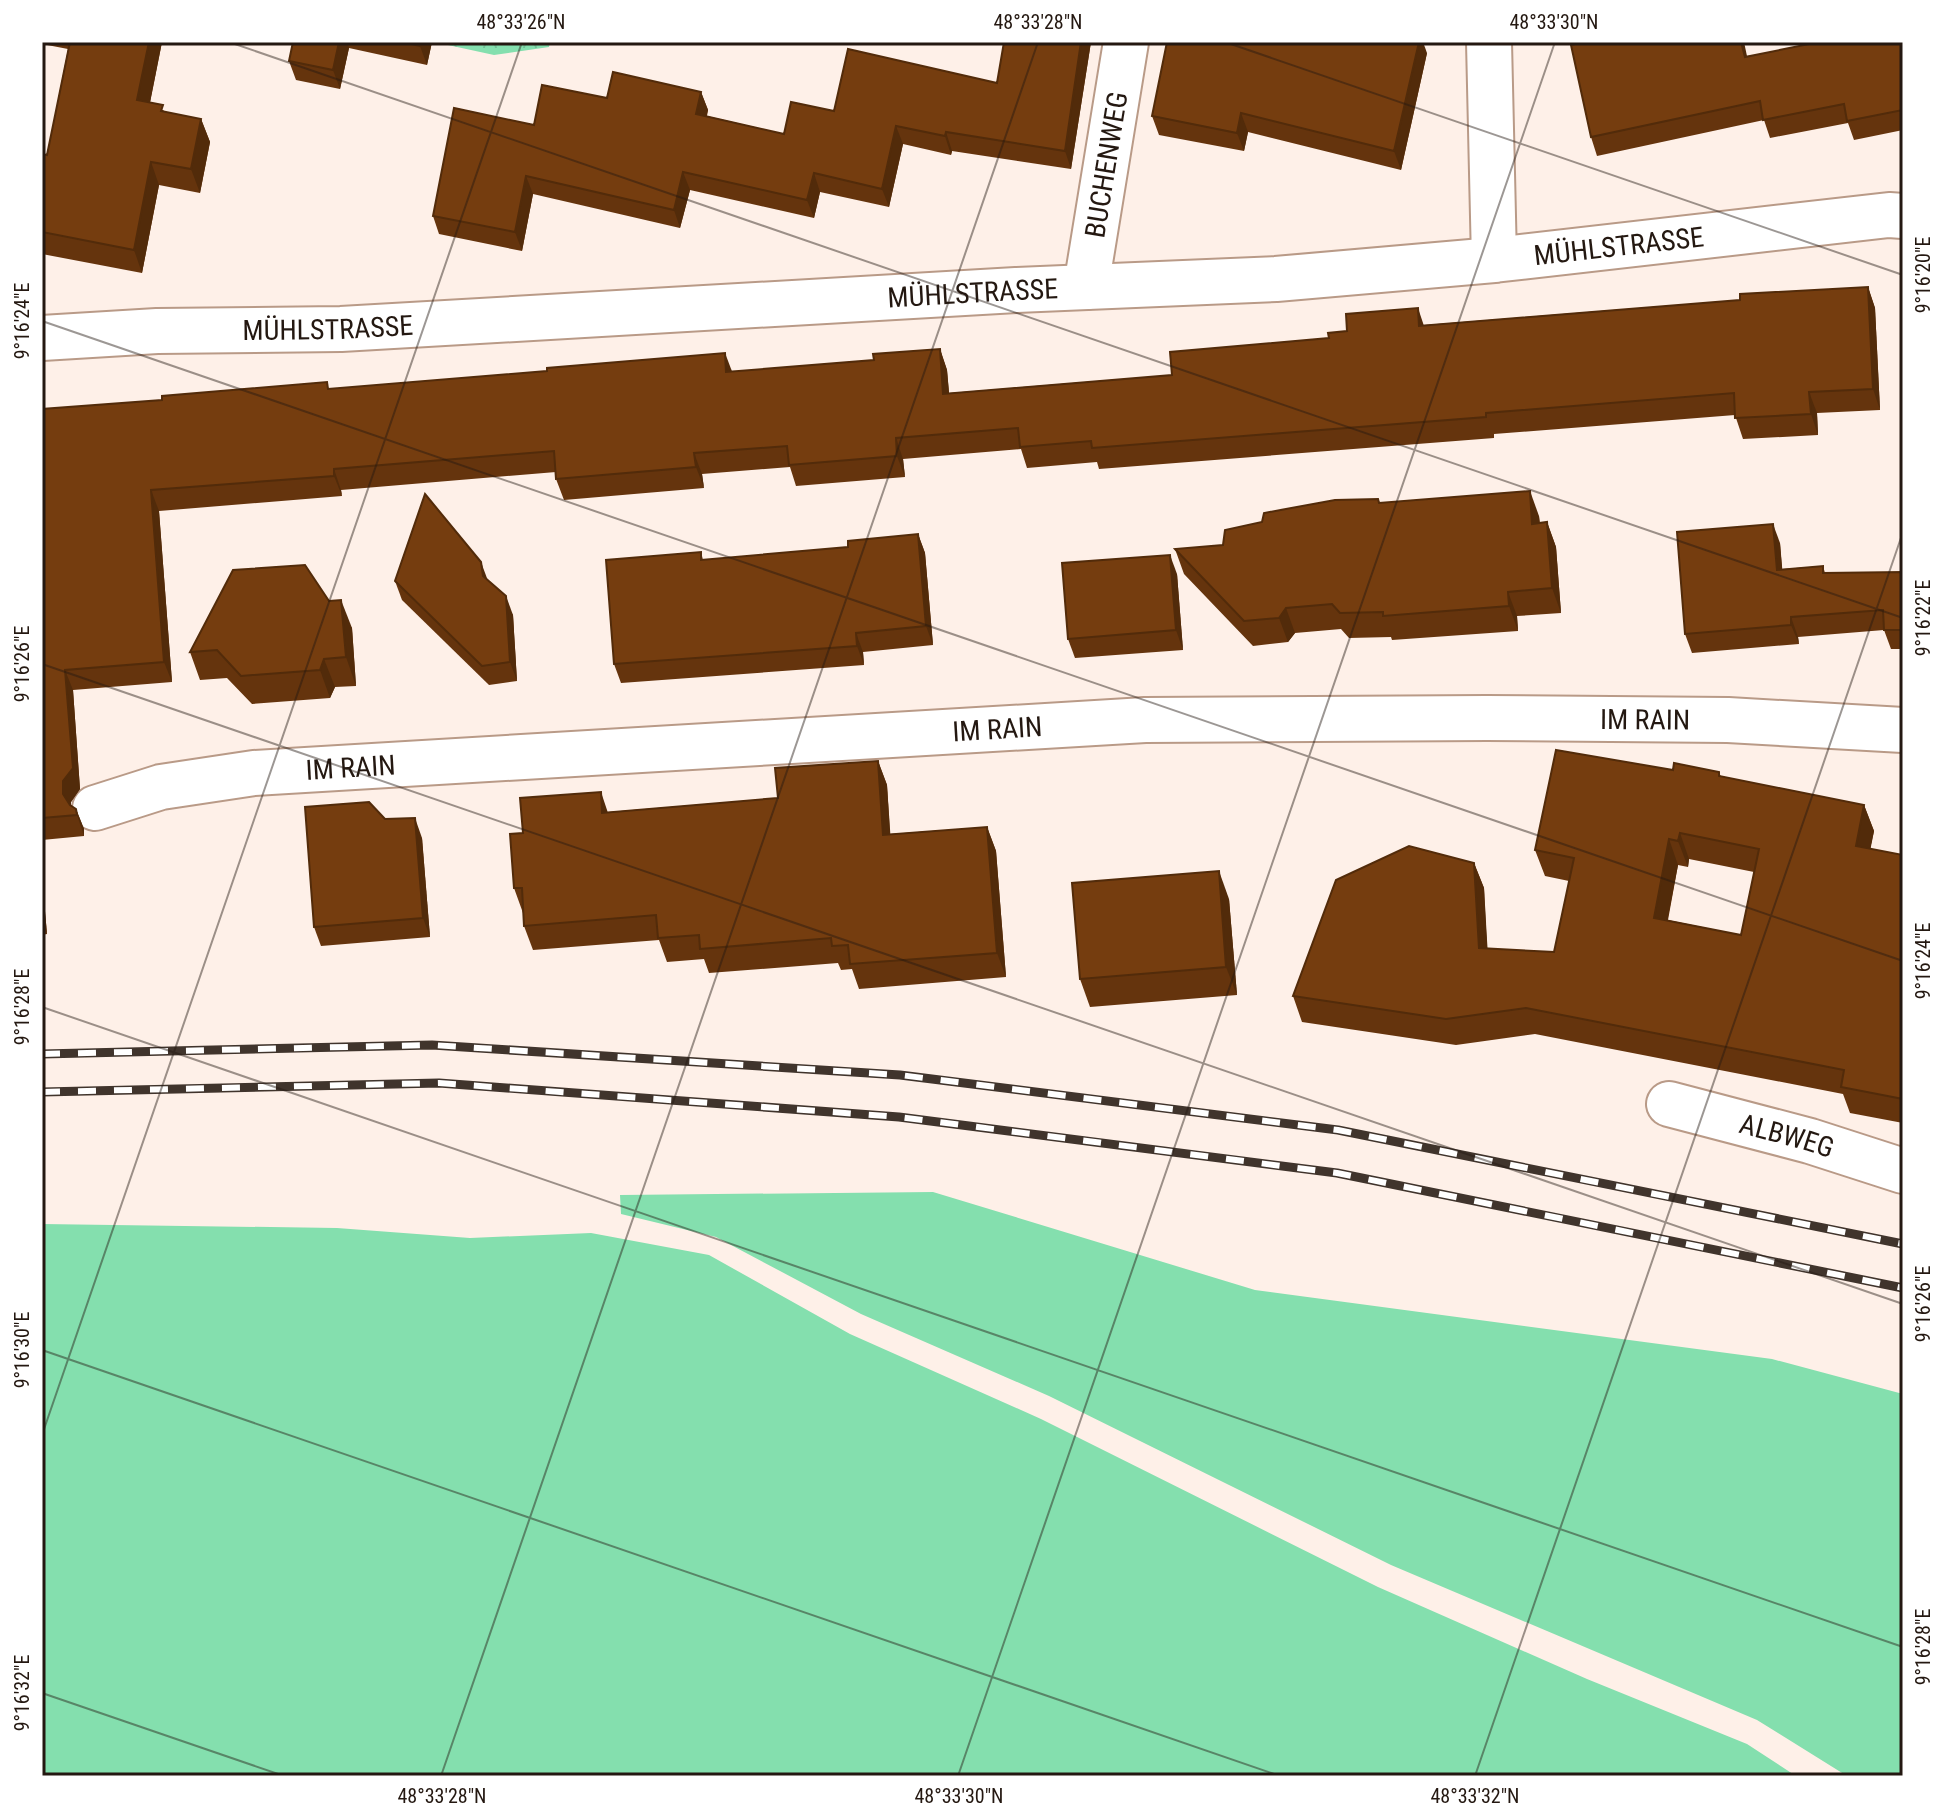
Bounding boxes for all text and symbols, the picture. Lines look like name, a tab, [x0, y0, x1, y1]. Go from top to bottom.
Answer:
text: 48°33'26"N	[476, 10, 566, 34]
text: 48°33'28"N	[993, 10, 1083, 34]
text: 48°33'30"N	[1509, 10, 1599, 34]
street label: BUCHENWEG	[1078, 89, 1135, 240]
street label: MÜHLSTRASSE	[1532, 220, 1706, 272]
text: 9°16'20"E	[1911, 237, 1935, 313]
street label: MÜHLSTRASSE	[887, 272, 1059, 314]
text: 9°16'24"E	[10, 283, 34, 359]
street label: MÜHLSTRASSE	[242, 309, 414, 347]
text: 9°16'22"E	[1911, 580, 1935, 656]
text: 9°16'26"E	[10, 626, 34, 702]
street label: IM RAIN	[1600, 703, 1690, 737]
street label: IM RAIN	[952, 710, 1043, 748]
street label: IM RAIN	[305, 749, 396, 787]
text: 9°16'24"E	[1911, 923, 1935, 999]
text: 9°16'28"E	[10, 969, 34, 1045]
street label: ALBWEG	[1736, 1107, 1838, 1165]
text: 9°16'26"E	[1911, 1266, 1935, 1342]
text: 9°16'30"E	[10, 1312, 34, 1388]
text: 9°16'28"E	[1911, 1609, 1935, 1685]
text: 9°16'32"E	[10, 1655, 34, 1731]
text: 48°33'28"N	[397, 1784, 487, 1808]
text: 48°33'30"N	[914, 1784, 1004, 1808]
text: 48°33'32"N	[1430, 1784, 1520, 1808]

